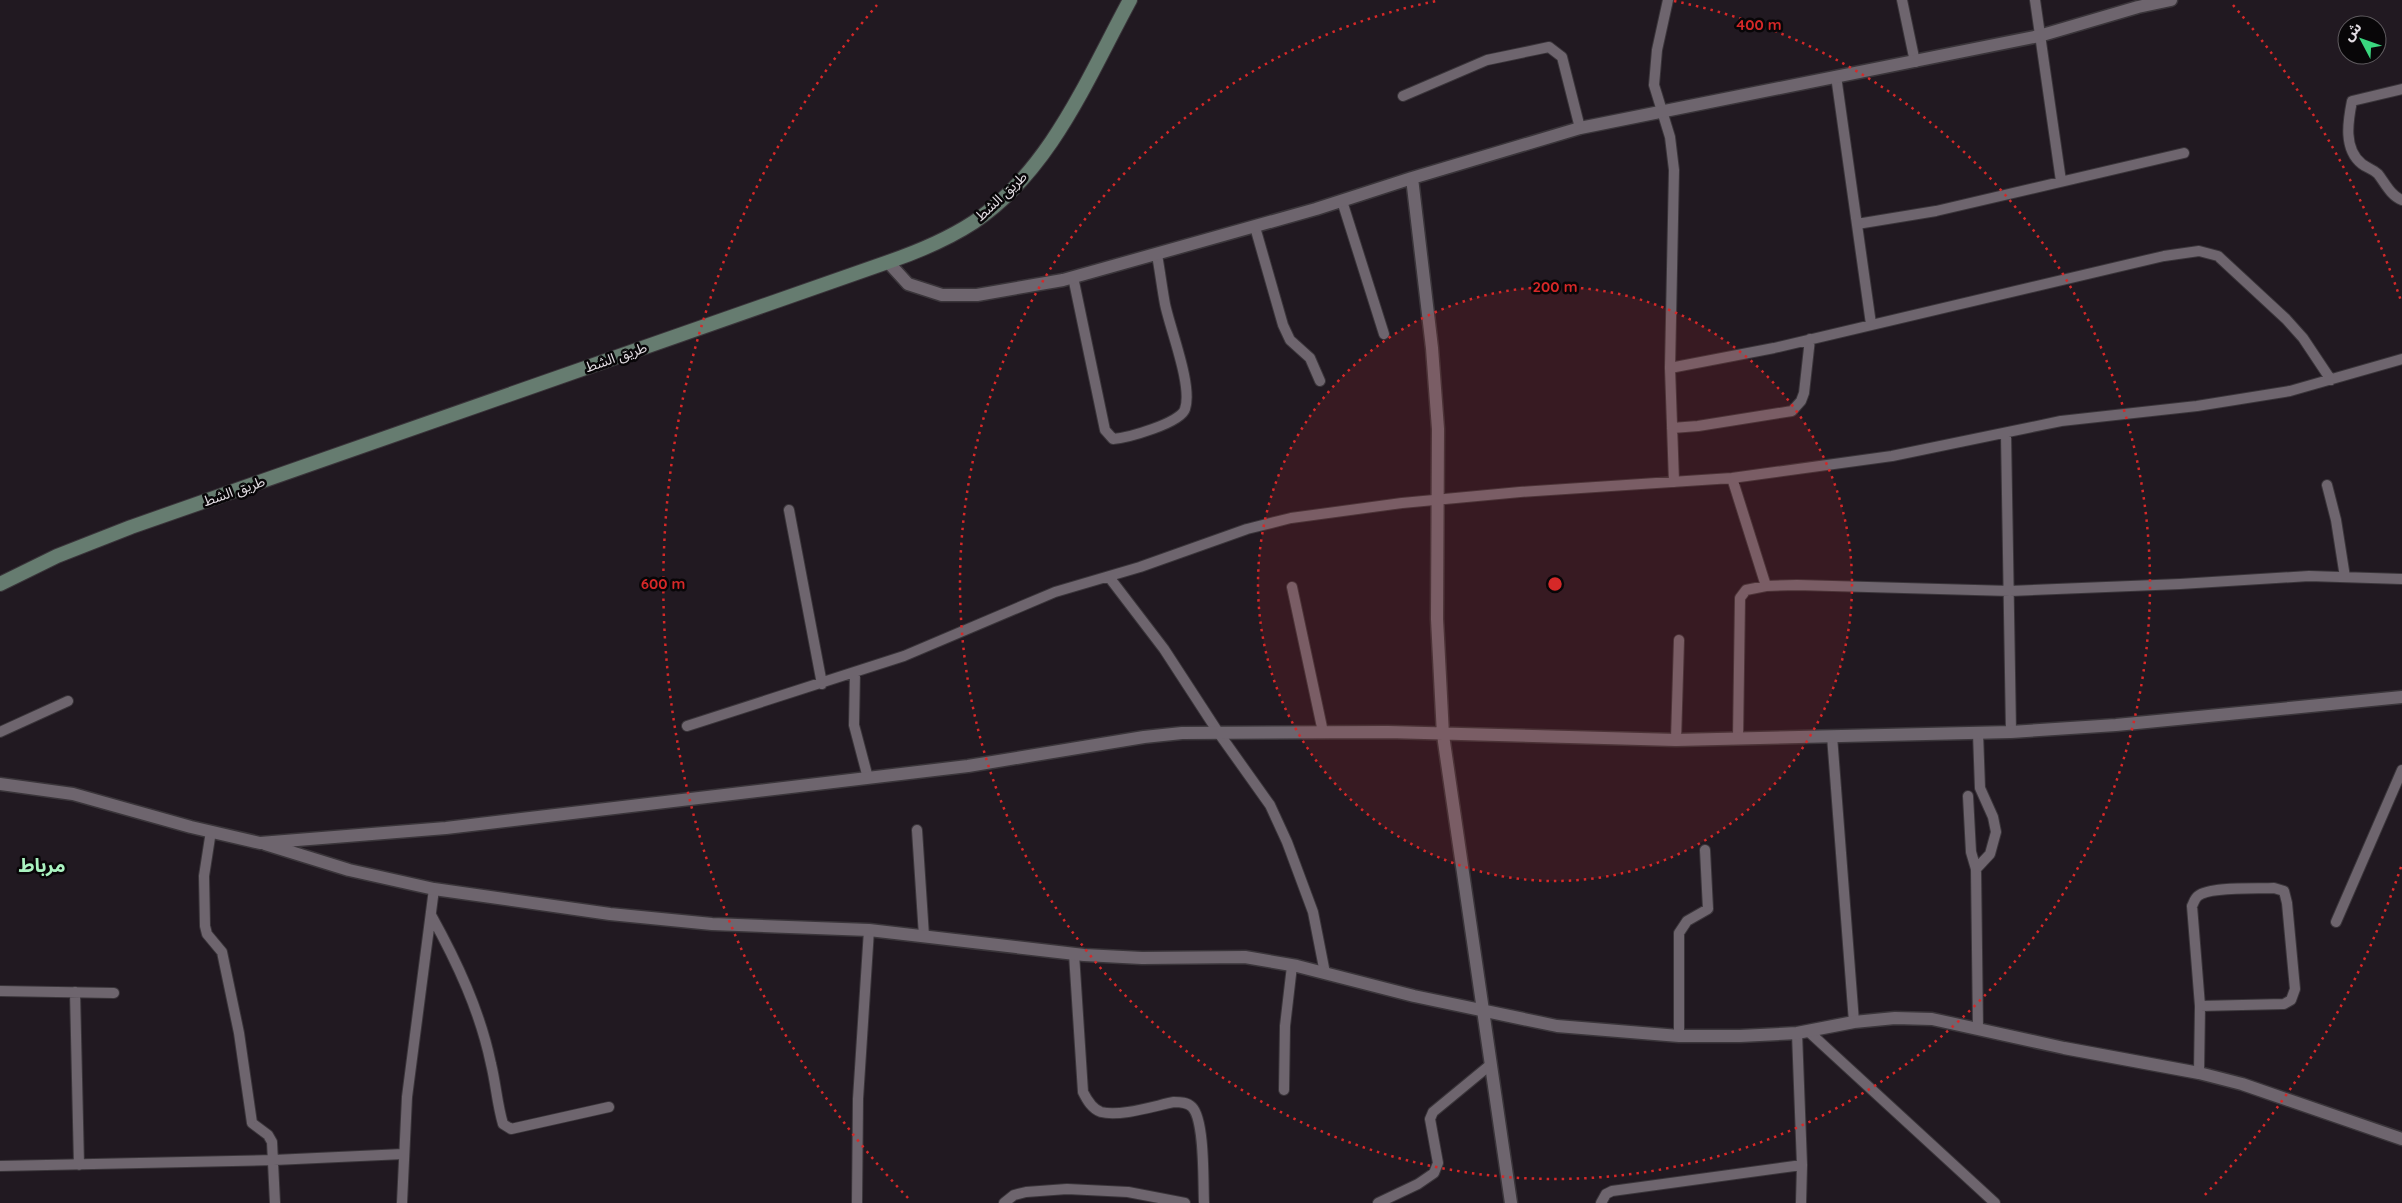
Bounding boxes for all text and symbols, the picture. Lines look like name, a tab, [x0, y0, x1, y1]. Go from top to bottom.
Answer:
text: 400 m	[1736, 15, 1782, 34]
north arrow	[2337, 15, 2387, 65]
text: ش	[2339, 18, 2365, 45]
street label: طريق الشط	[971, 167, 1031, 225]
text: 200 m	[1533, 277, 1578, 296]
street label: طريق الشط	[583, 338, 650, 377]
street label: طريق الشط	[201, 472, 268, 511]
text: 600 m	[641, 574, 685, 593]
centre of rings	[1546, 575, 1564, 593]
district label: مرباط	[18, 853, 66, 877]

